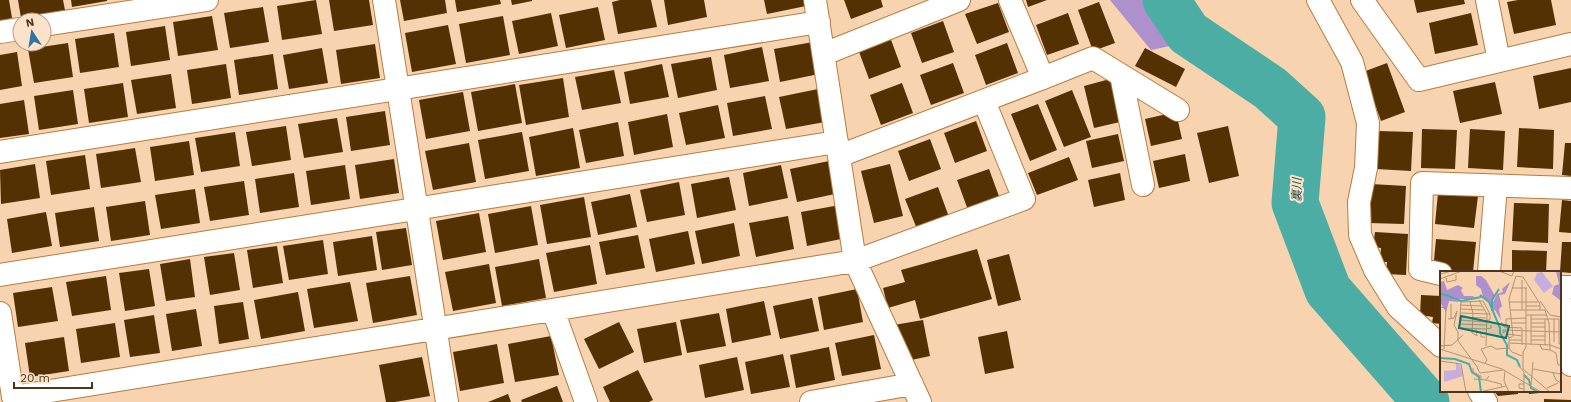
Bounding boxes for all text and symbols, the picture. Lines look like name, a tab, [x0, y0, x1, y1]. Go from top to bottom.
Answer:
north arrow	[12, 12, 52, 52]
text: N	[25, 16, 35, 30]
water label: 裏川	[1290, 176, 1304, 202]
inset map	[1440, 271, 1561, 392]
scale bar	[14, 364, 92, 390]
text: 20 m	[20, 371, 50, 385]

